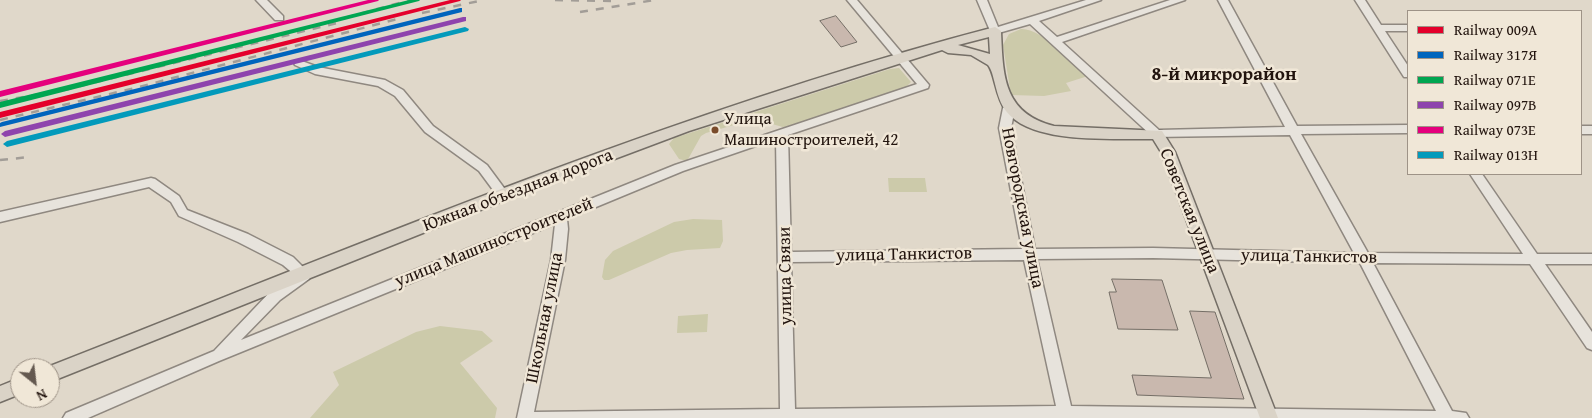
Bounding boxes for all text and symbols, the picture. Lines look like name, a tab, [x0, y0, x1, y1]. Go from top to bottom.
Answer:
legend	[1407, 10, 1582, 175]
text: Railway 009А	[1454, 19, 1537, 40]
text: Railway 317Я	[1454, 44, 1537, 65]
district label: 8-й микрорайон	[1151, 64, 1297, 86]
text: Railway 071Е	[1454, 69, 1536, 90]
text: Railway 097В	[1454, 94, 1537, 115]
place label: Улица Машиностроителей, 42	[724, 110, 899, 150]
text: Railway 073Е	[1454, 119, 1536, 140]
marker: Улица Машиностроителей, 42	[710, 125, 720, 135]
street label: Новгородская улица	[996, 126, 1048, 290]
text: Railway 013Н	[1454, 144, 1538, 165]
street label: Южная объездная дорога	[420, 145, 616, 237]
street label: Советская улица	[1154, 146, 1224, 276]
street label: улица Машиностроителей	[392, 193, 596, 293]
street label: улица Связи	[774, 226, 798, 326]
street label: улица Танкистов	[836, 243, 972, 267]
street label: улица Танкистов	[1241, 245, 1377, 269]
street label: Школьная улица	[522, 251, 568, 385]
north arrow	[10, 358, 60, 408]
text: N	[33, 384, 51, 406]

